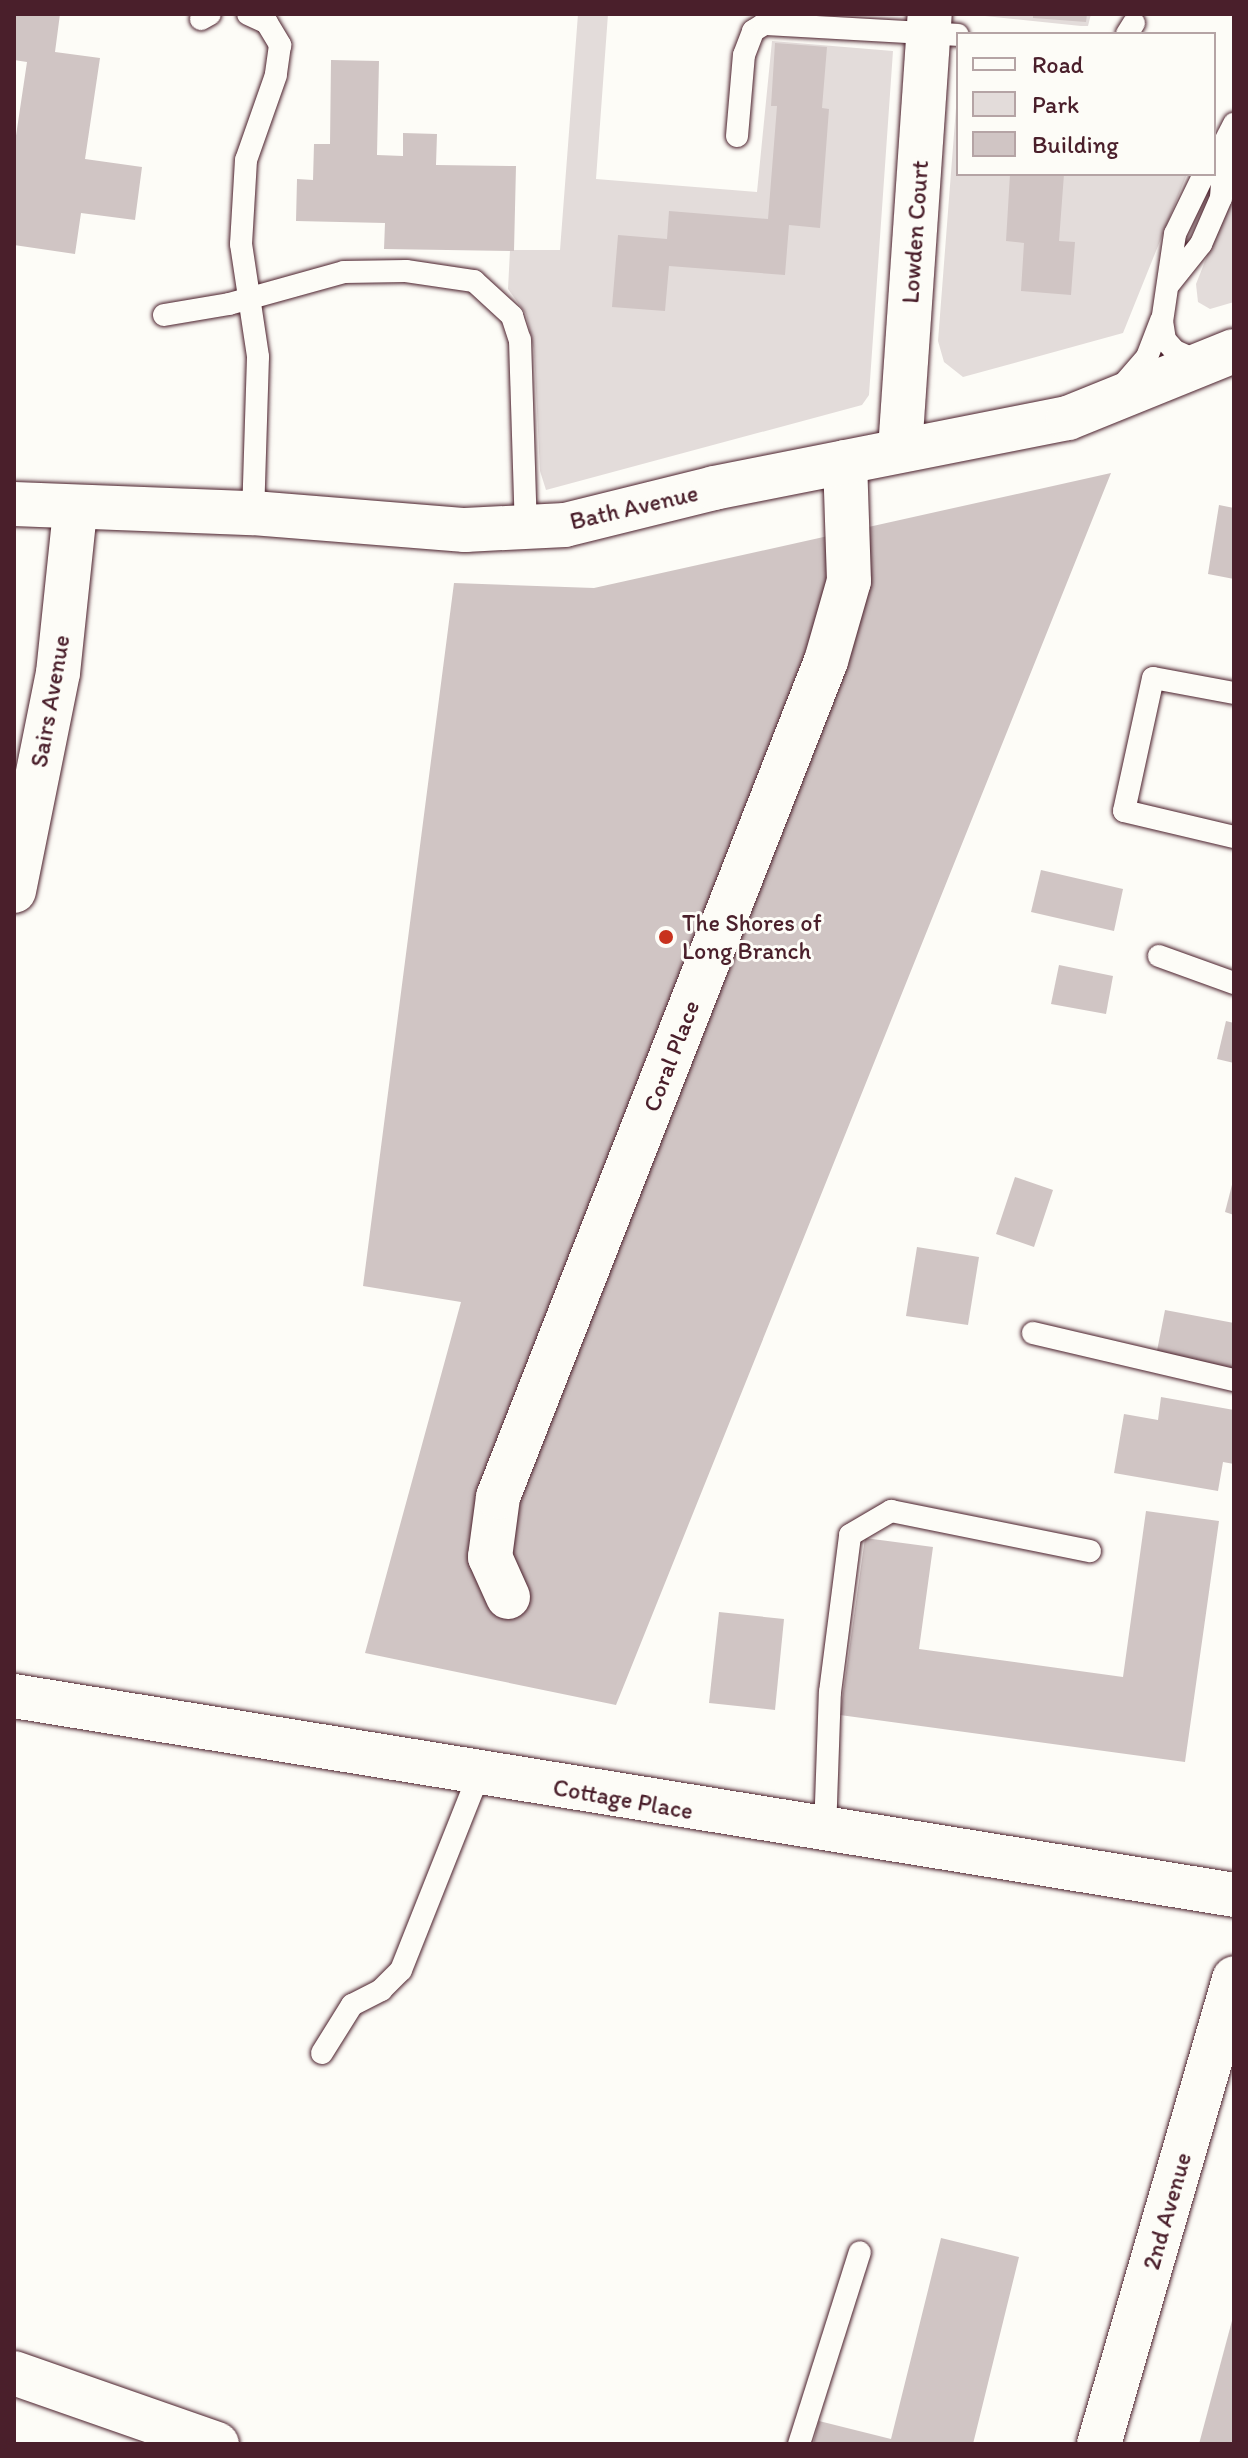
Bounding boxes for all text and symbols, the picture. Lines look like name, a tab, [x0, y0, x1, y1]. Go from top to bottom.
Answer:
legend	[956, 32, 1216, 176]
text: Road	[1032, 50, 1084, 79]
text: Park	[1032, 90, 1079, 119]
text: Building	[1032, 130, 1119, 159]
street label: Lowden Court	[896, 160, 934, 304]
street label: Bath Avenue	[568, 478, 700, 536]
street label: Sairs Avenue	[24, 633, 76, 769]
place label: The Shores of Long Branch	[682, 909, 822, 965]
marker: The Shores of Long Branch	[657, 928, 675, 946]
street label: Coral Place	[637, 996, 705, 1116]
street label: Cottage Place	[551, 1773, 695, 1825]
street label: 2nd Avenue	[1137, 2150, 1197, 2272]

